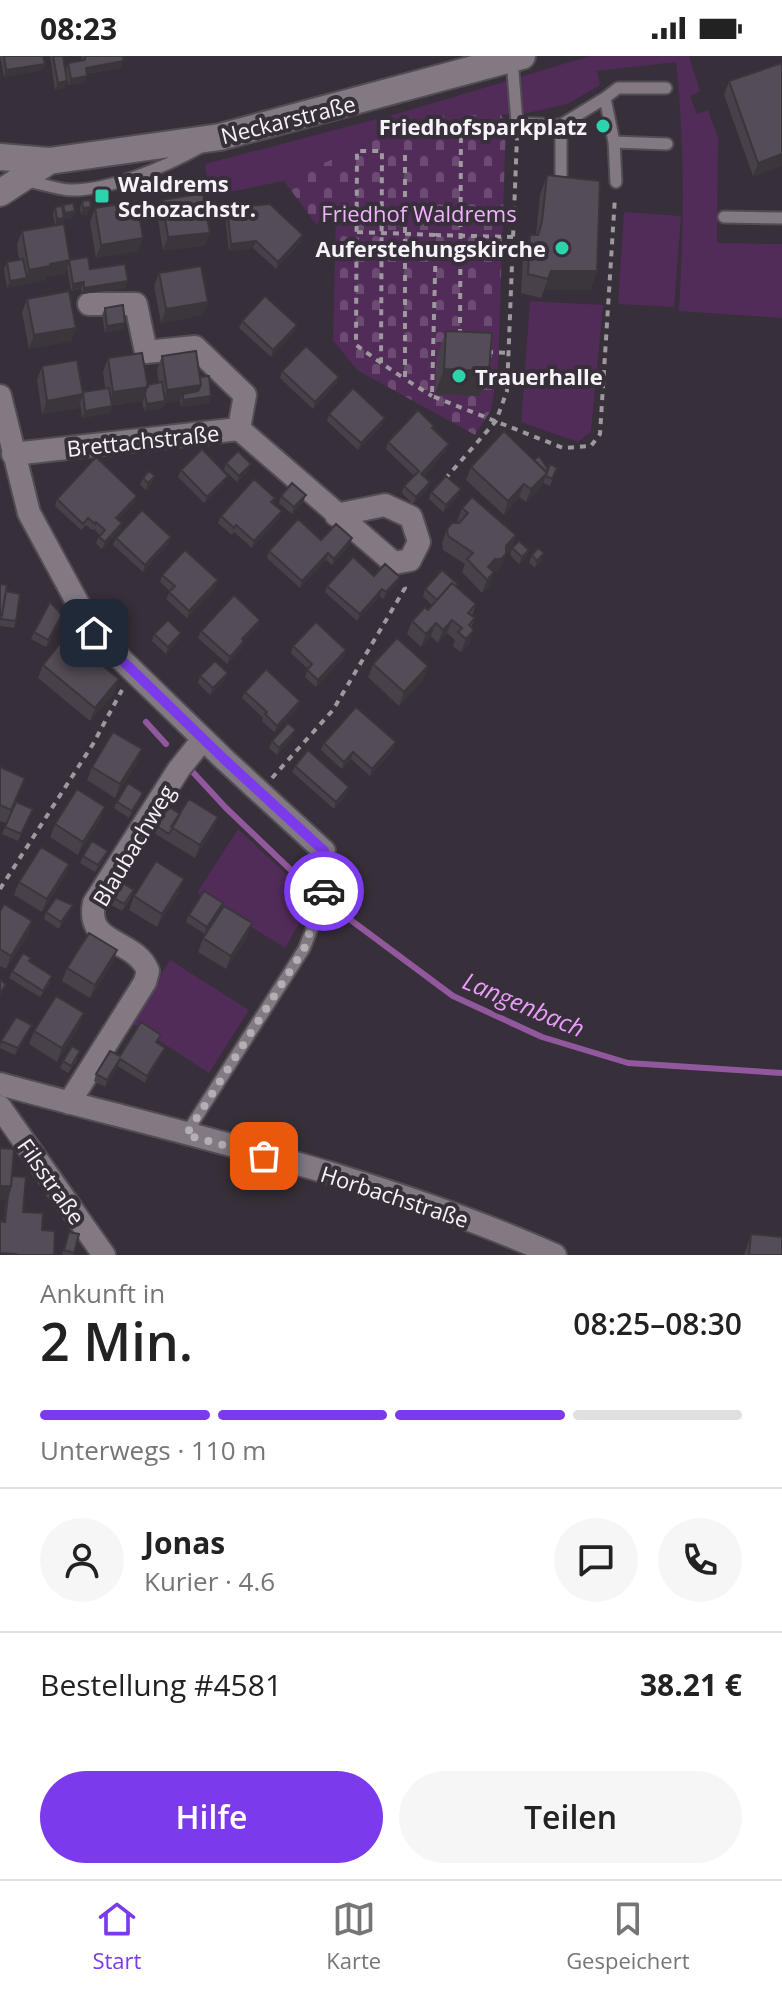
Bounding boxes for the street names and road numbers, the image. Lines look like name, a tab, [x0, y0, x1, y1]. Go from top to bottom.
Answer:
street label: Neckarstraße	[218, 88, 358, 150]
street label: Brettachstraße	[65, 417, 221, 463]
street label: Blaubachweg	[85, 779, 181, 911]
street label: Filsstraße	[11, 1132, 93, 1230]
street label: Horbachstraße	[317, 1158, 473, 1234]

